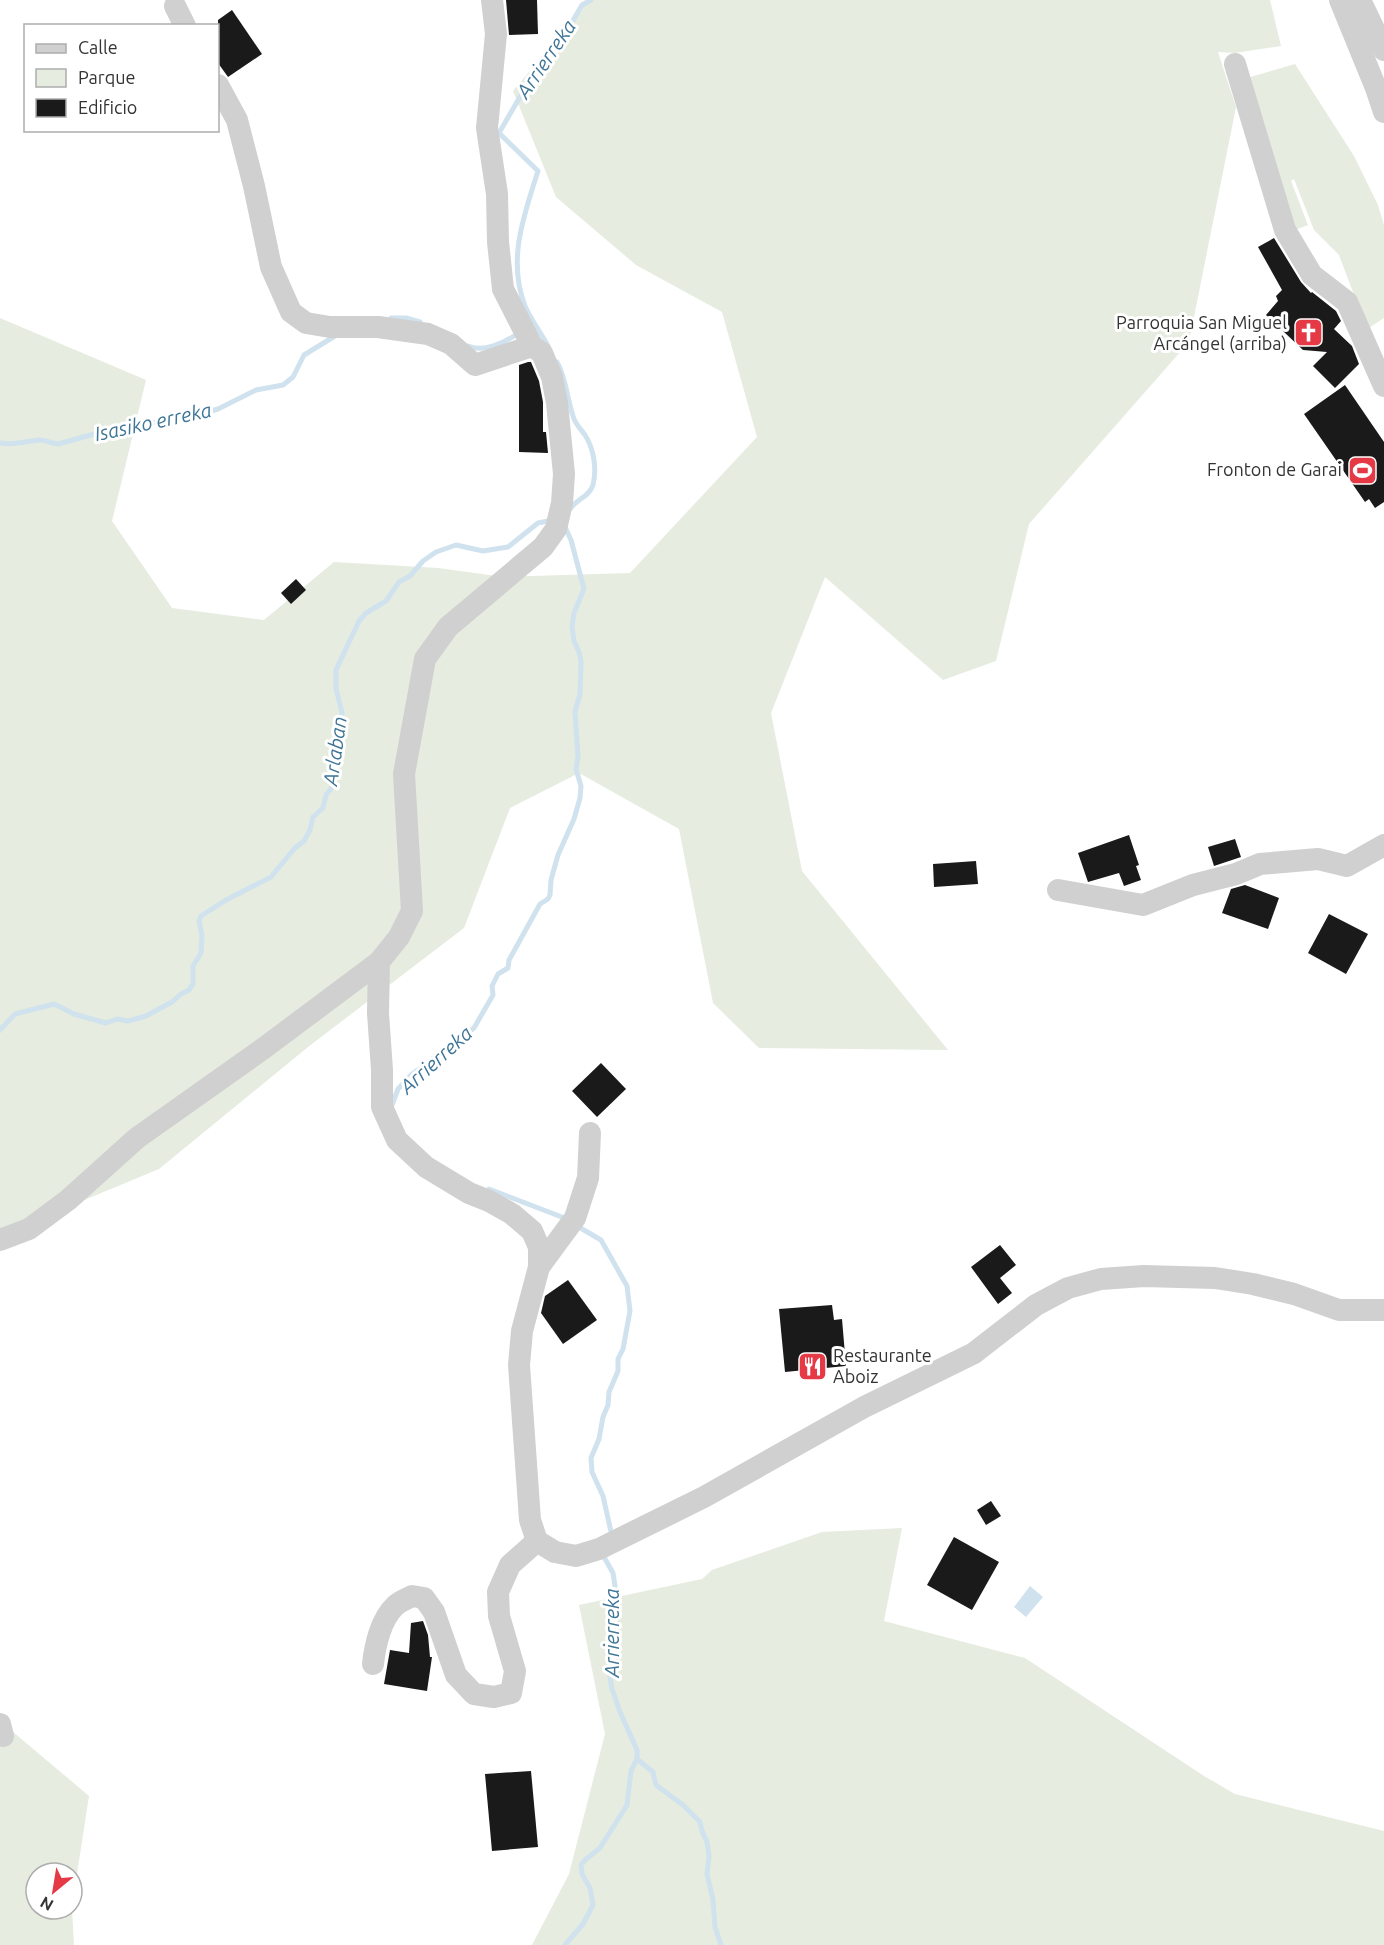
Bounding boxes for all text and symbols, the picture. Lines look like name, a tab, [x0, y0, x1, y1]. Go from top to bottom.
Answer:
water label: Arrierreka	[511, 15, 580, 103]
legend	[24, 24, 219, 132]
text: Calle	[78, 37, 118, 57]
text: Parque	[78, 67, 135, 87]
text: Edificio	[78, 97, 137, 117]
place label: Parroquia San Miguel Arcángel (arriba)	[1116, 312, 1287, 354]
church icon: Parroquia San Miguel Arcángel (arriba)	[1292, 317, 1324, 349]
water label: Isasiko erreka	[92, 398, 214, 445]
sports icon: Fronton de Garai	[1347, 454, 1379, 486]
place label: Fronton de Garai	[1207, 459, 1342, 479]
water label: Arlaban	[318, 715, 351, 788]
water label: Arrierreka	[394, 1021, 477, 1099]
place label: Restaurante Aboiz	[833, 1345, 932, 1386]
restaurant icon: Restaurante Aboiz	[796, 1350, 828, 1382]
water label: Arrierreka	[600, 1588, 623, 1679]
north arrow	[24, 1861, 84, 1921]
text: N	[37, 1893, 56, 1915]

